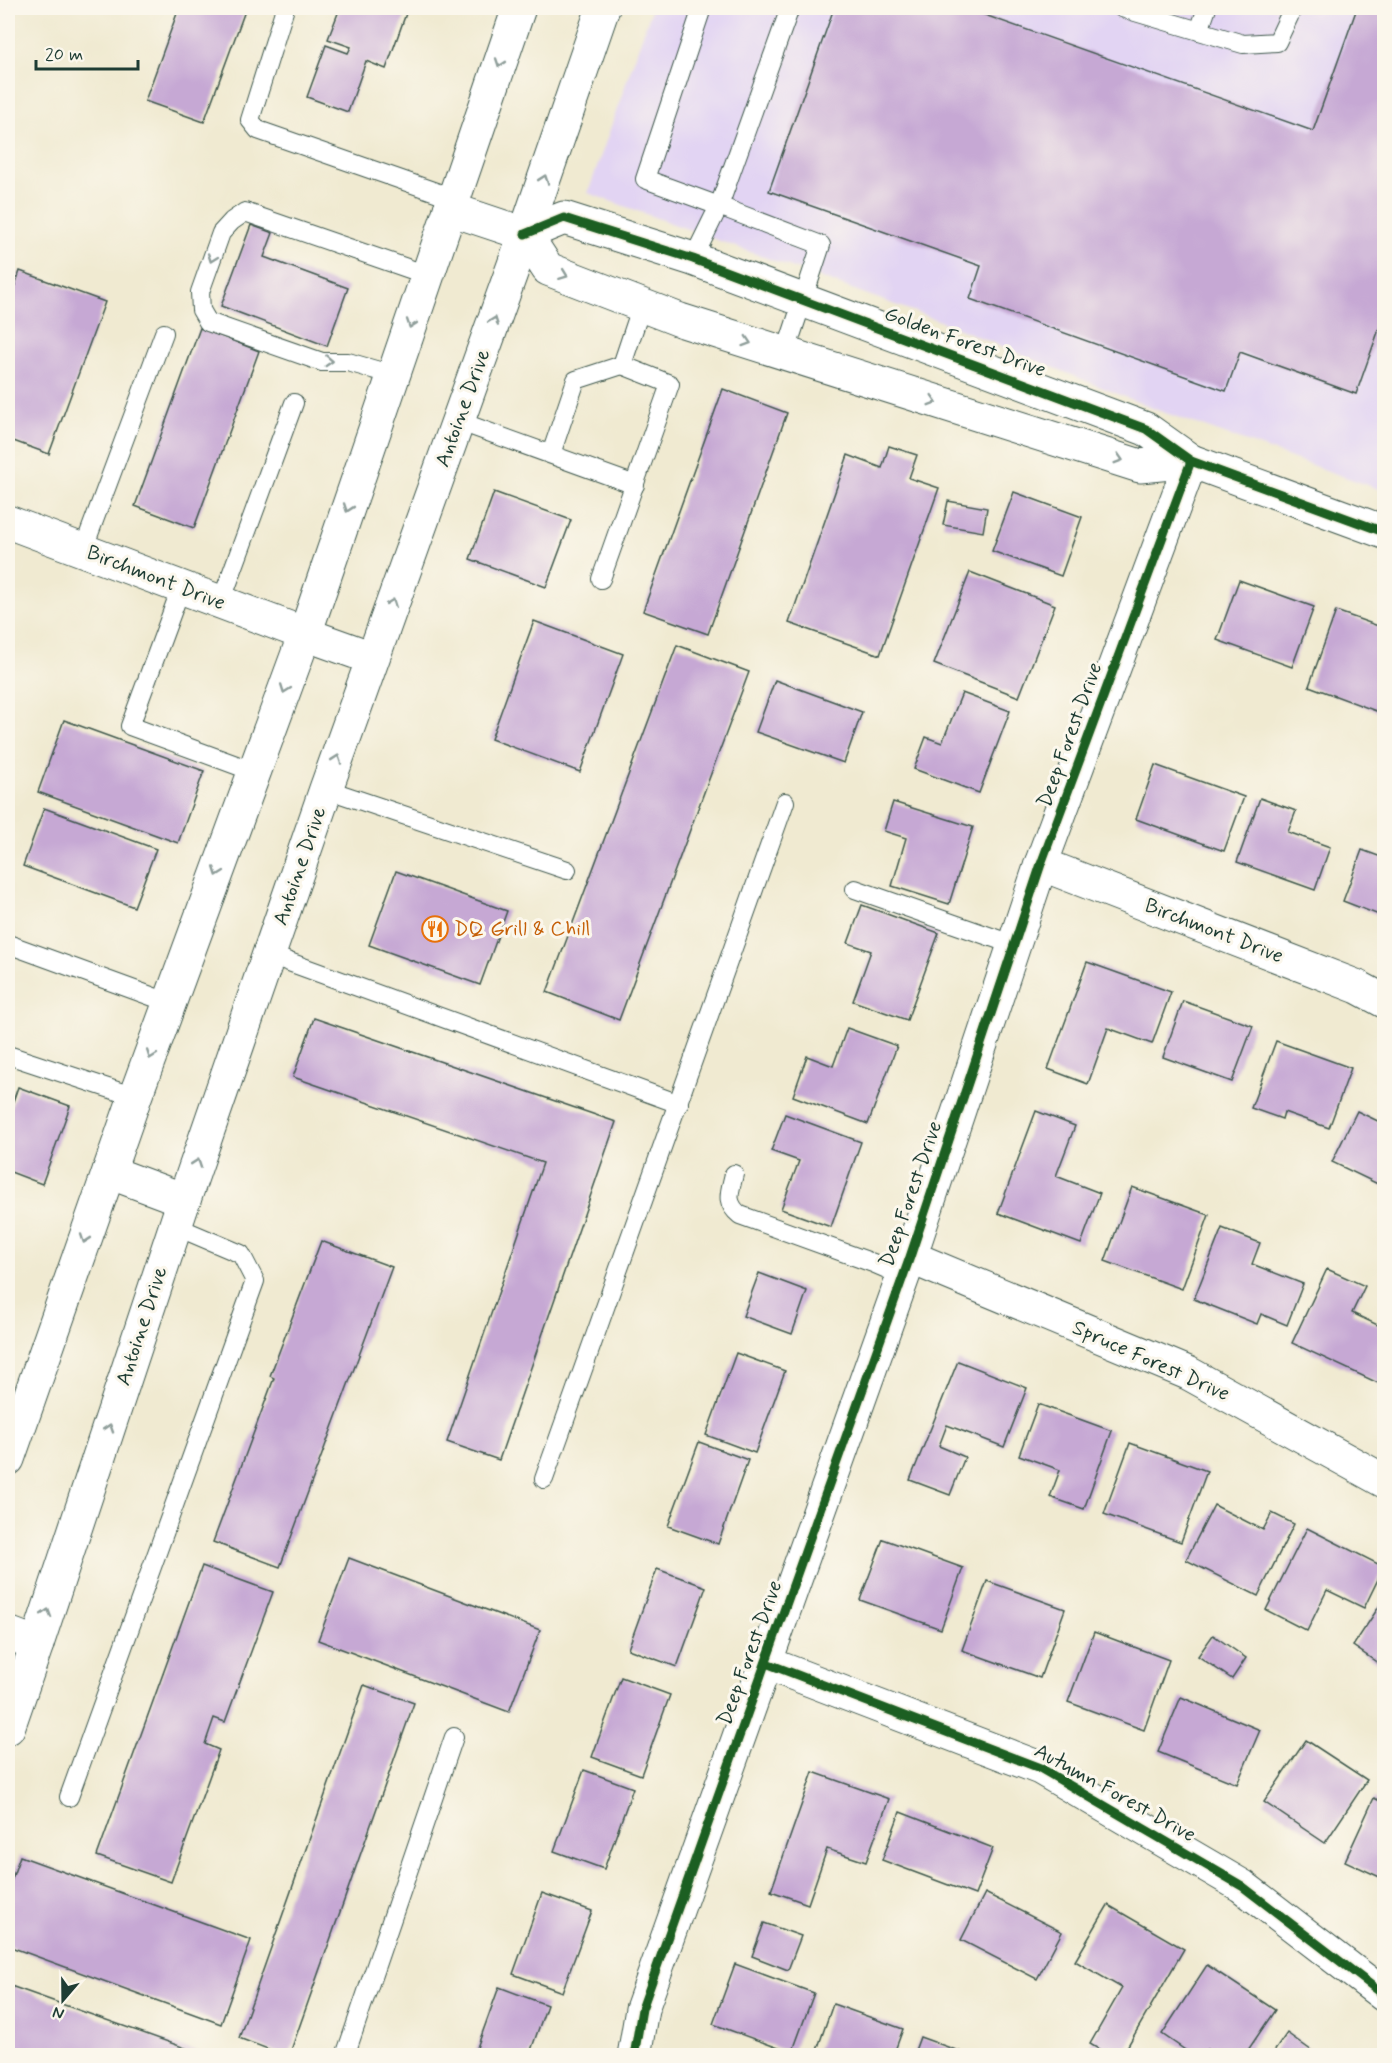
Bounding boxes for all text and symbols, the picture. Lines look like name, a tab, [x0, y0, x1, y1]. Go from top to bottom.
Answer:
scale bar	[36, 33, 138, 71]
text: 20 m	[45, 43, 83, 67]
one-way arrow	[494, 57, 507, 68]
one-way arrow	[537, 174, 550, 185]
one-way arrow	[207, 252, 220, 263]
one-way arrow	[558, 268, 569, 280]
street label: Golden Forest Drive	[880, 300, 1050, 384]
one-way arrow	[487, 316, 499, 327]
one-way arrow	[405, 318, 418, 329]
one-way arrow	[741, 334, 752, 347]
street label: Antoine Drive	[429, 345, 497, 471]
one-way arrow	[324, 354, 333, 367]
one-way arrow	[927, 393, 938, 406]
one-way arrow	[1113, 452, 1124, 464]
one-way arrow	[343, 502, 355, 513]
street label: Birchmont Drive	[83, 539, 229, 617]
one-way arrow	[385, 598, 397, 609]
street label: Deep Forest Drive	[1031, 658, 1109, 812]
one-way arrow	[280, 683, 293, 694]
one-way arrow	[329, 754, 342, 764]
street label: Antoine Drive	[267, 803, 333, 929]
one-way arrow	[213, 866, 225, 877]
street label: Birchmont Drive	[1141, 892, 1287, 970]
restaurant icon: DQ Grill & Chill	[420, 914, 450, 944]
place label: DQ Grill & Chill	[454, 915, 590, 943]
one-way arrow	[145, 1049, 158, 1060]
street label: Deep Forest Drive	[873, 1117, 949, 1271]
one-way arrow	[189, 1159, 202, 1169]
one-way arrow	[80, 1233, 93, 1244]
street label: Antoine Drive	[110, 1263, 174, 1389]
street label: Spruce Forest Drive	[1068, 1314, 1234, 1408]
one-way arrow	[101, 1423, 114, 1434]
street label: Deep Forest Drive	[711, 1576, 789, 1730]
one-way arrow	[40, 1608, 53, 1619]
street label: Autumn Forest Drive	[1029, 1737, 1201, 1849]
north arrow	[33, 1970, 93, 2030]
text: N	[50, 2001, 67, 2024]

